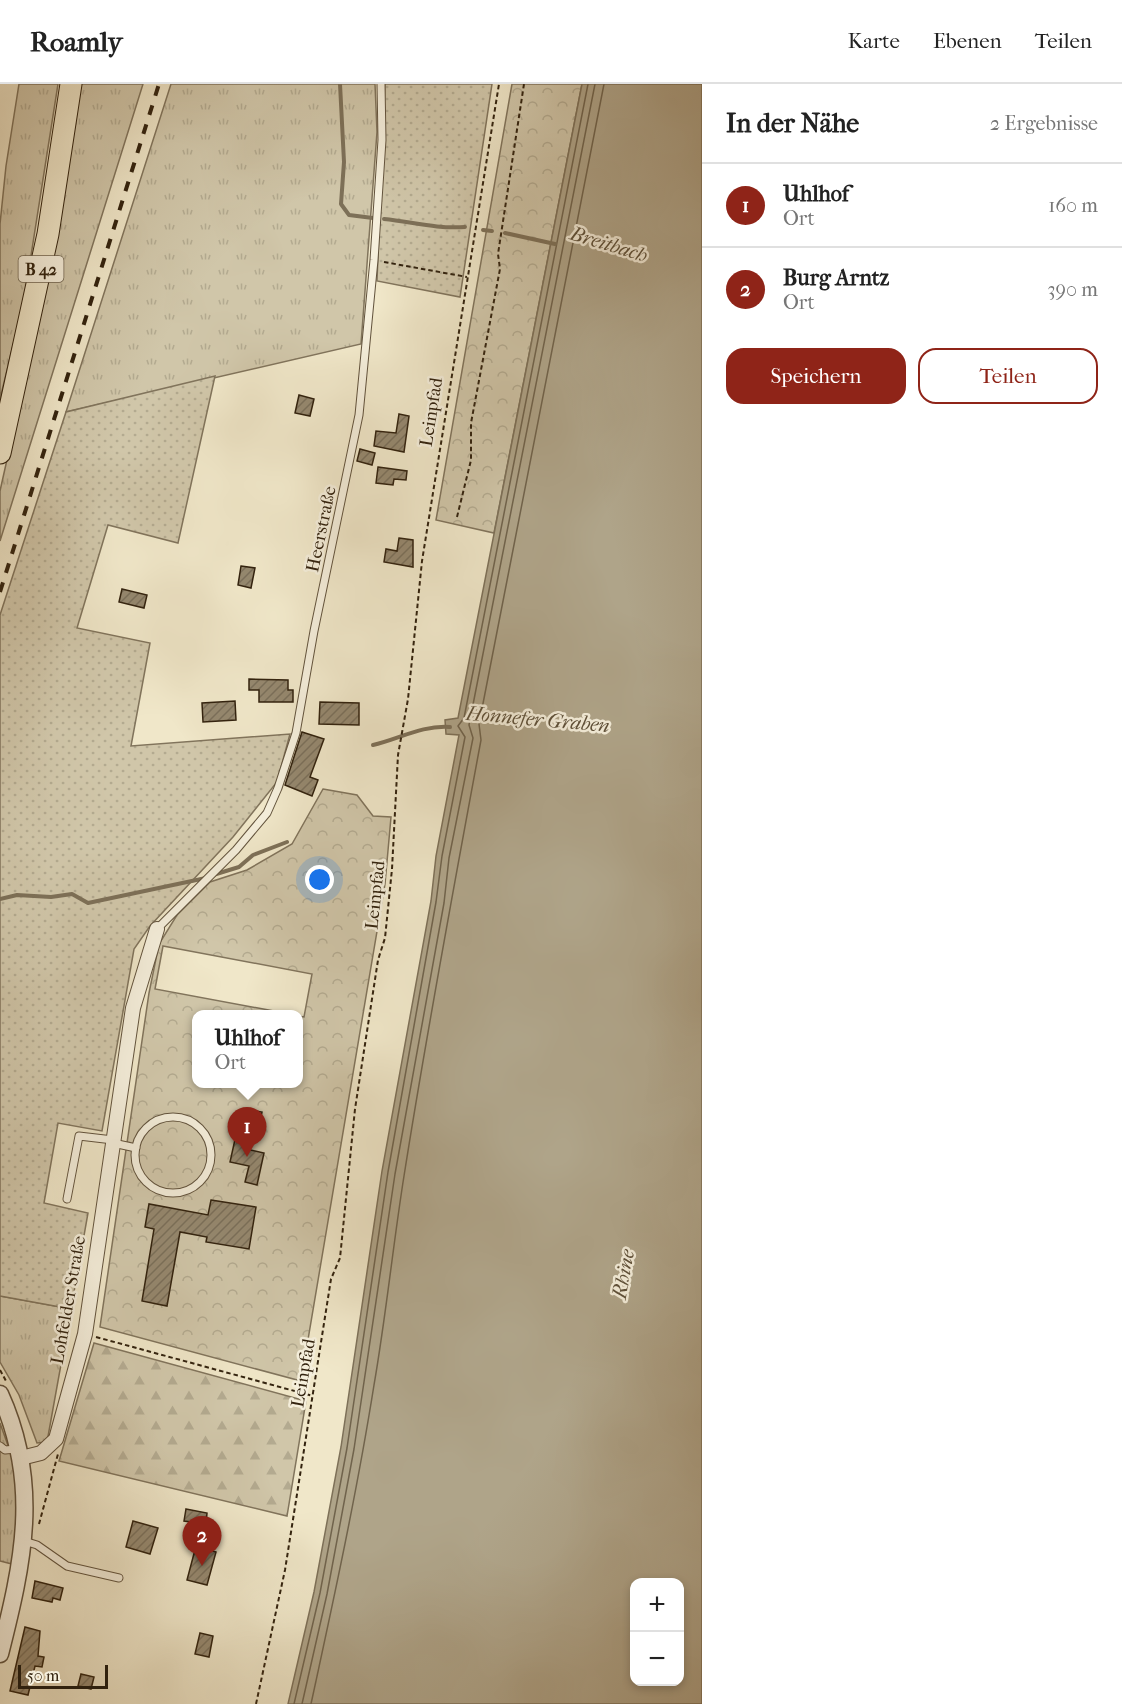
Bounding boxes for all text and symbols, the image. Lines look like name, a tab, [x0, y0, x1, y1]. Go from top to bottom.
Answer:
text: Roamly	[30, 25, 122, 58]
text: Karte	[848, 29, 900, 53]
text: Ebenen	[933, 29, 1002, 53]
text: Teilen	[1035, 29, 1092, 53]
text: In der Nähe	[726, 108, 859, 139]
text: 2 Ergebnisse	[990, 112, 1098, 135]
text: Uhlhof	[783, 181, 849, 207]
text: 1	[742, 194, 749, 217]
text: 160 m	[1048, 194, 1098, 217]
text: Ort	[783, 207, 815, 230]
water label: Breitbach	[567, 222, 650, 267]
road number: B 42	[18, 256, 63, 282]
text: Burg Arntz	[783, 265, 889, 291]
text: 2	[740, 278, 751, 301]
text: 390 m	[1047, 278, 1098, 301]
text: Ort	[783, 291, 815, 314]
button: Speichern	[726, 348, 906, 404]
button: Teilen	[918, 348, 1098, 404]
street label: Leinpfad	[416, 376, 447, 448]
street label: Heerstraße	[302, 484, 341, 574]
water label: Honnefer Graben	[464, 702, 611, 737]
street label: Leinpfad	[361, 859, 390, 931]
your location	[305, 865, 334, 894]
popup	[192, 1010, 303, 1088]
text: Uhlhof	[214, 1025, 281, 1051]
text: Ort	[214, 1051, 246, 1074]
pin: 1	[228, 1108, 266, 1157]
street label: Lohfelder Straße	[47, 1234, 90, 1366]
water label: Rhine	[608, 1247, 639, 1303]
street label: Leinpfad	[287, 1337, 320, 1409]
pin: 2	[182, 1516, 222, 1566]
map controls	[630, 1578, 684, 1686]
button: +	[630, 1578, 684, 1632]
button: −	[630, 1632, 684, 1686]
scale bar	[18, 1662, 108, 1690]
text: 50 m	[27, 1666, 59, 1685]

